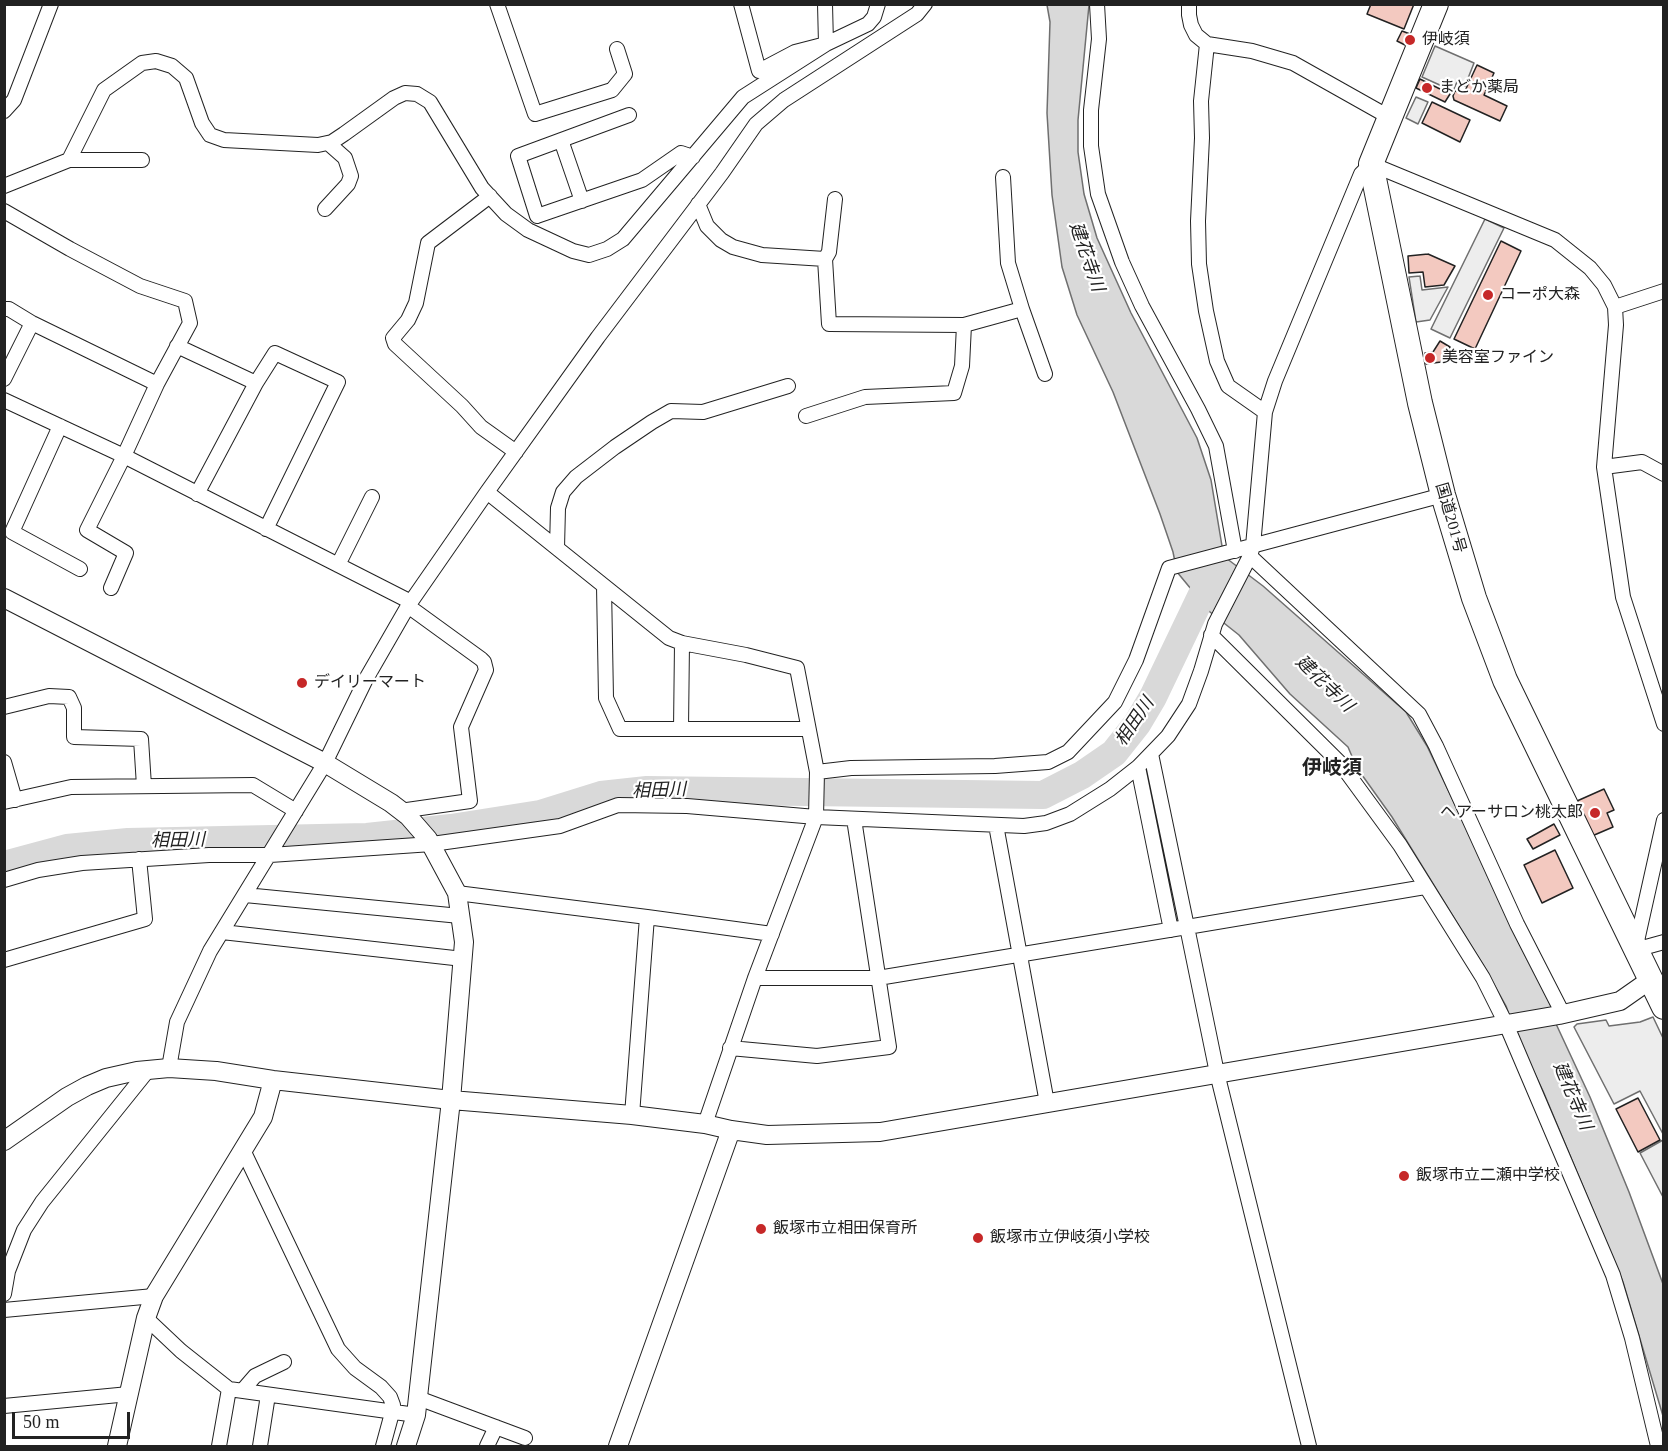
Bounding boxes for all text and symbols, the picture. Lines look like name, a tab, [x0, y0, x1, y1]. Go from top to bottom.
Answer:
place label: 伊岐須	[1422, 30, 1470, 50]
marker: 伊岐須	[1403, 33, 1417, 47]
place label: まどか薬局	[1439, 78, 1519, 98]
marker: まどか薬局	[1420, 81, 1434, 95]
water label: 建花寺川	[1064, 219, 1108, 295]
place label: コーポ大森	[1500, 285, 1580, 305]
marker: コーポ大森	[1481, 288, 1495, 302]
place label: 美容室ファイン	[1442, 348, 1554, 368]
marker: 美容室ファイン	[1423, 351, 1437, 365]
street label: 国道201号	[1431, 481, 1469, 555]
water label: 建花寺川	[1291, 651, 1357, 717]
place label: デイリーマート	[314, 673, 426, 693]
marker: デイリーマート	[295, 676, 309, 690]
water label: 相田川	[1111, 694, 1159, 750]
district label: 伊岐須	[1302, 757, 1362, 781]
water label: 相田川	[632, 779, 686, 803]
place label: ヘアーサロン桃太郎	[1440, 803, 1583, 823]
marker: ヘアーサロン桃太郎	[1588, 806, 1602, 820]
water label: 相田川	[151, 830, 205, 852]
water label: 建花寺川	[1548, 1059, 1596, 1133]
place label: 飯塚市立二瀬中学校	[1416, 1166, 1560, 1186]
marker: 飯塚市立二瀬中学校	[1397, 1169, 1411, 1183]
place label: 飯塚市立相田保育所	[773, 1219, 917, 1239]
marker: 飯塚市立相田保育所	[754, 1222, 768, 1236]
place label: 飯塚市立伊岐須小学校	[990, 1228, 1150, 1248]
marker: 飯塚市立伊岐須小学校	[971, 1231, 985, 1245]
scale bar	[15, 1400, 134, 1438]
text: 50 m	[23, 1412, 60, 1432]

